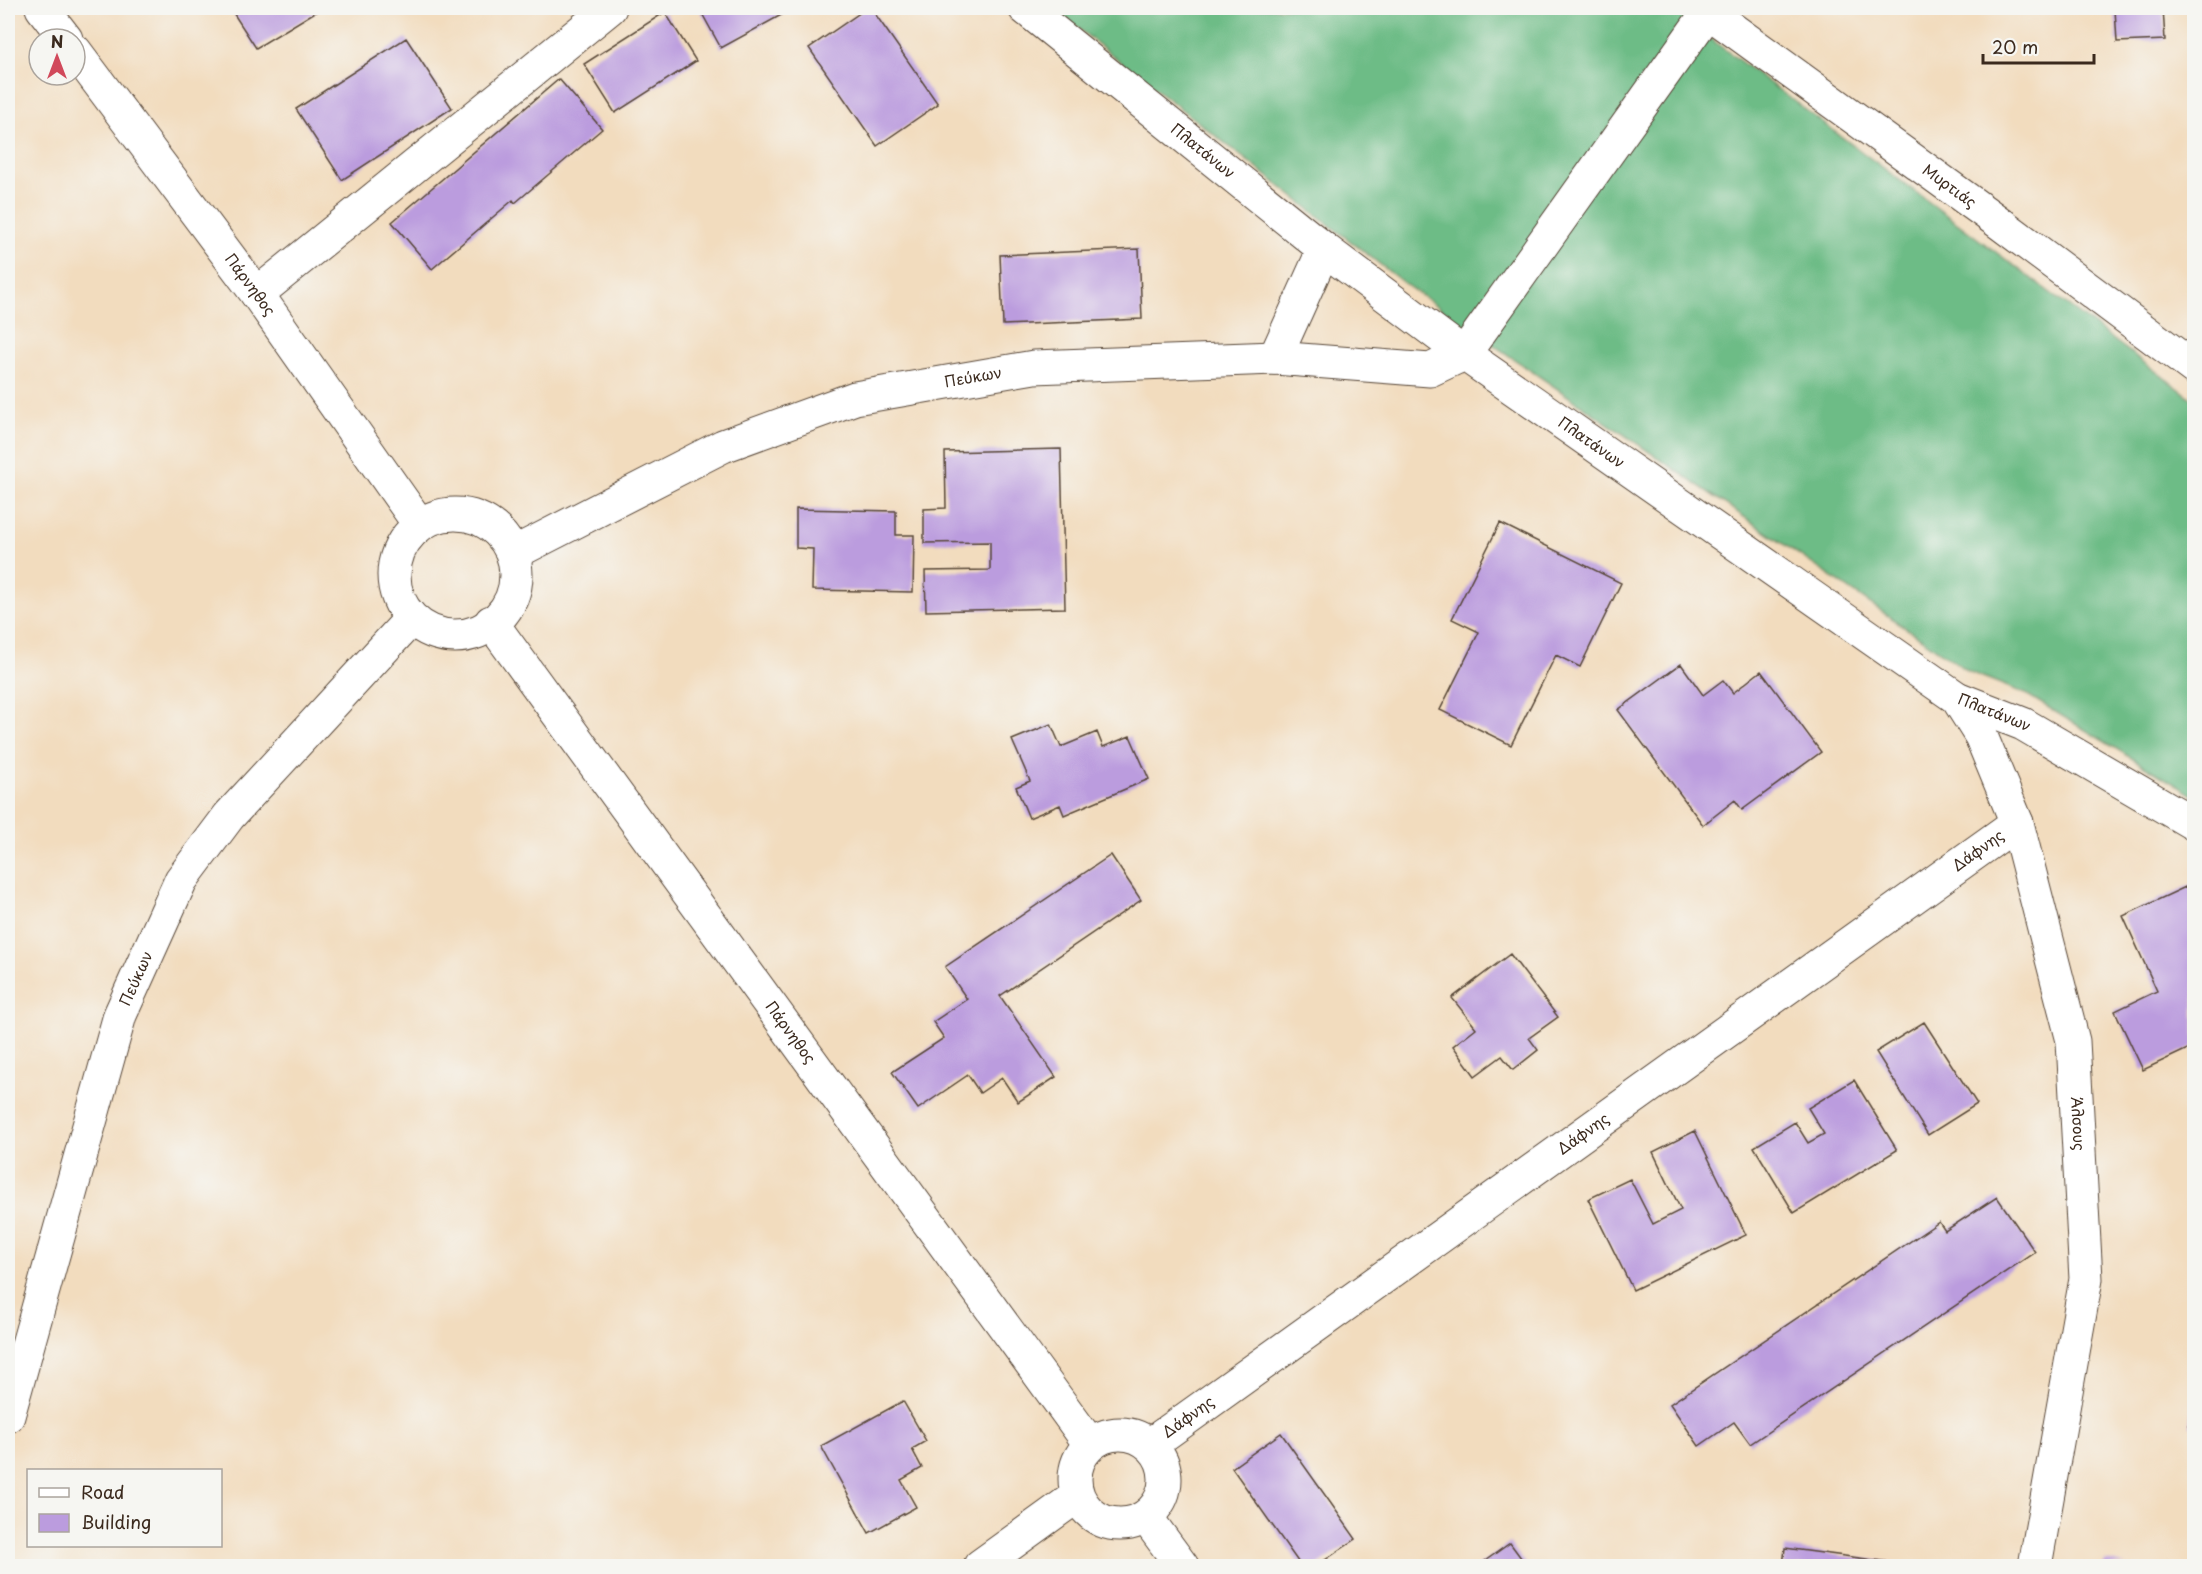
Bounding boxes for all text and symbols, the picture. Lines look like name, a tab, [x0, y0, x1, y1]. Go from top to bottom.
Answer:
north arrow	[27, 27, 87, 87]
scale bar	[1983, 27, 2094, 65]
text: N	[51, 29, 63, 53]
text: 20 m	[1992, 33, 2038, 60]
street label: Πλατάνων	[1166, 117, 1241, 183]
street label: Μυρτιάς	[1918, 158, 1982, 213]
street label: Πάρνηθος	[220, 248, 282, 320]
street label: Πεύκων	[942, 360, 1003, 392]
street label: Πλατάνων	[1554, 410, 1630, 473]
street label: Πλατάνων	[1954, 686, 2036, 736]
street label: Δάφνης	[1947, 823, 2008, 876]
street label: Πεύκων	[112, 947, 157, 1010]
street label: Πάρνηθος	[761, 996, 822, 1068]
street label: Άλσους	[2066, 1096, 2092, 1151]
street label: Δάφνης	[1552, 1106, 1613, 1159]
street label: Δάφνης	[1157, 1389, 1218, 1443]
legend	[27, 1469, 222, 1547]
text: Road	[81, 1478, 125, 1505]
text: Building	[81, 1508, 151, 1535]

